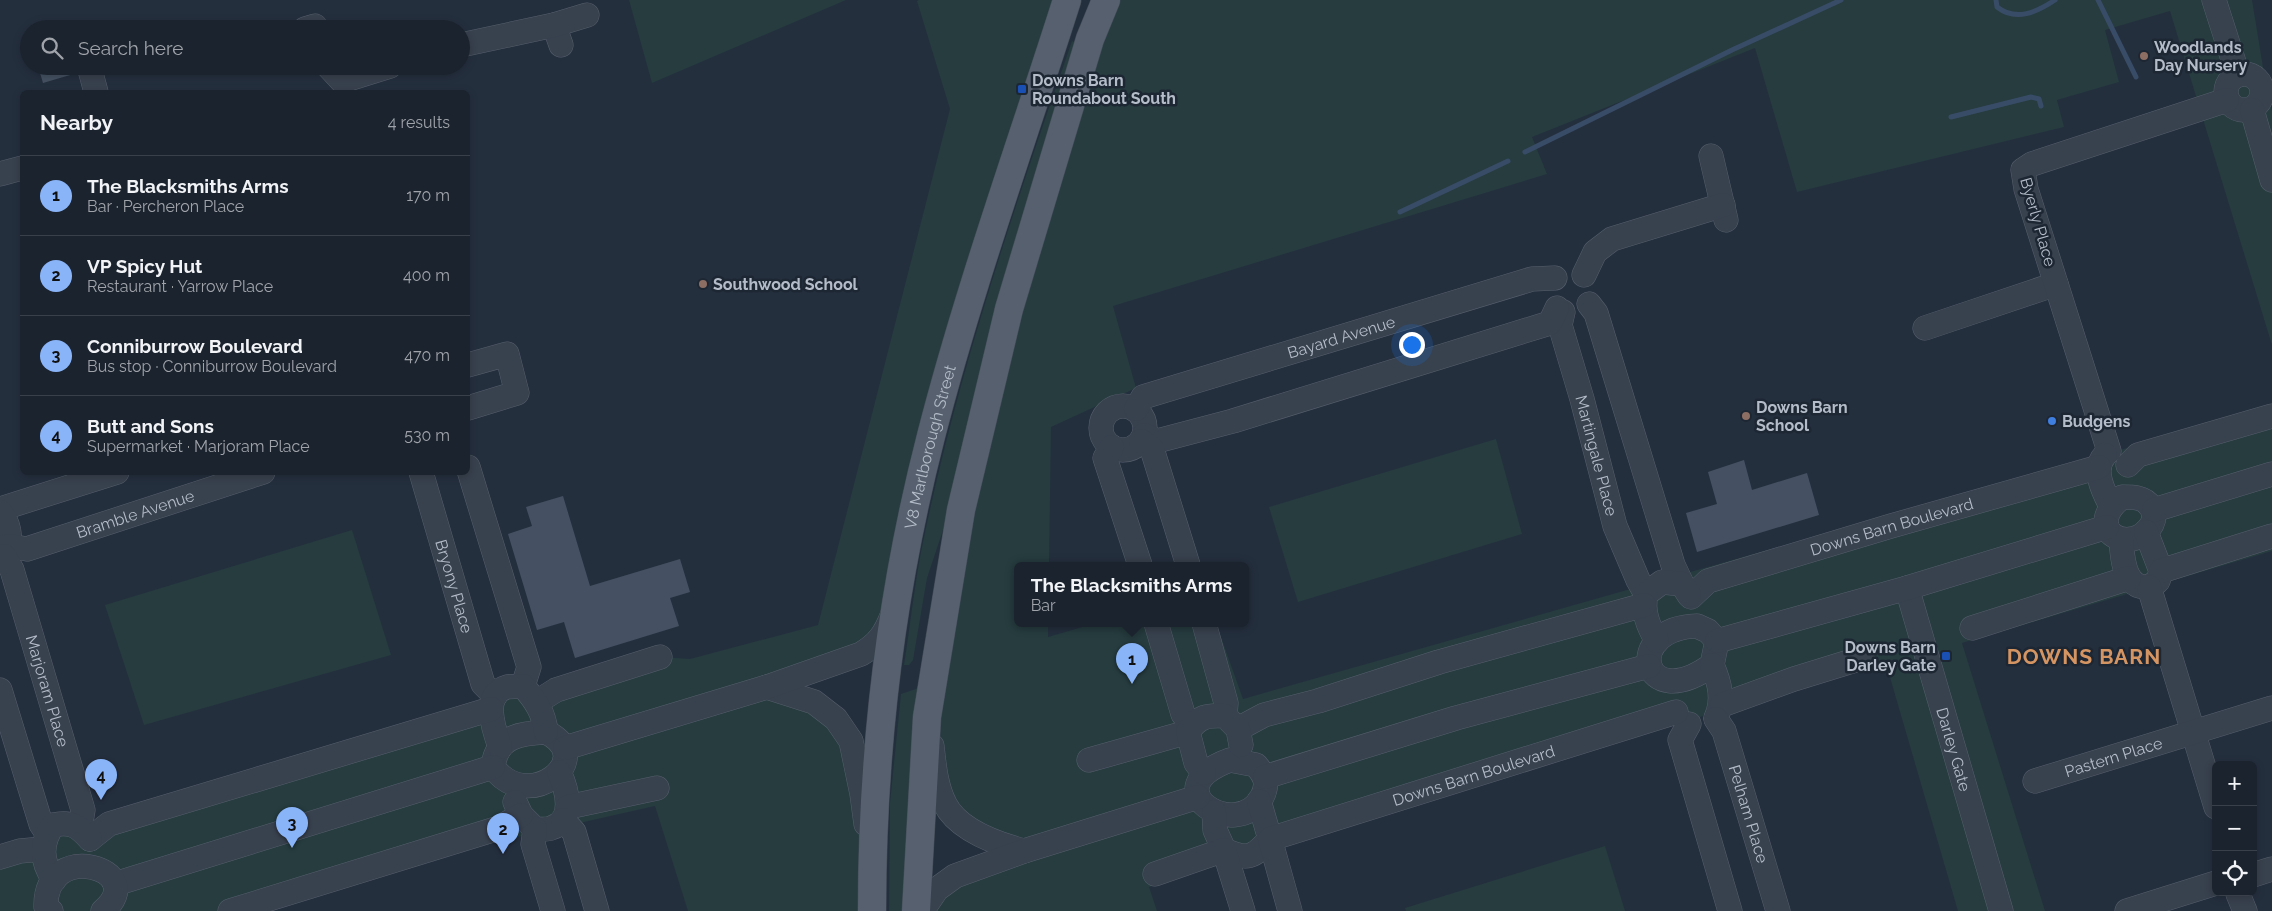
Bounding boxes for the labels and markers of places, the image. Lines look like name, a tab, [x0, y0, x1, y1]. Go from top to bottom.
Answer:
place label: Woodlands Day Nursery	[2154, 38, 2247, 75]
marker: Woodlands Day Nursery	[2138, 50, 2150, 62]
place label: Downs Barn Roundabout South	[1032, 71, 1176, 108]
marker: Downs Barn Roundabout South	[1016, 83, 1028, 95]
place label: Southwood School	[713, 275, 859, 294]
marker: Southwood School	[697, 278, 709, 290]
place label: Downs Barn School	[1756, 398, 1848, 435]
marker: Downs Barn School	[1740, 410, 1752, 422]
place label: Budgens	[2062, 412, 2130, 431]
marker: Budgens	[2046, 415, 2058, 427]
place label: Downs Barn Darley Gate	[1844, 638, 1936, 675]
pin: 1	[1116, 643, 1148, 684]
marker: Downs Barn Darley Gate	[1940, 650, 1952, 662]
pin: 4	[85, 759, 117, 800]
pin: 3	[276, 807, 308, 848]
pin: 2	[487, 813, 519, 854]

